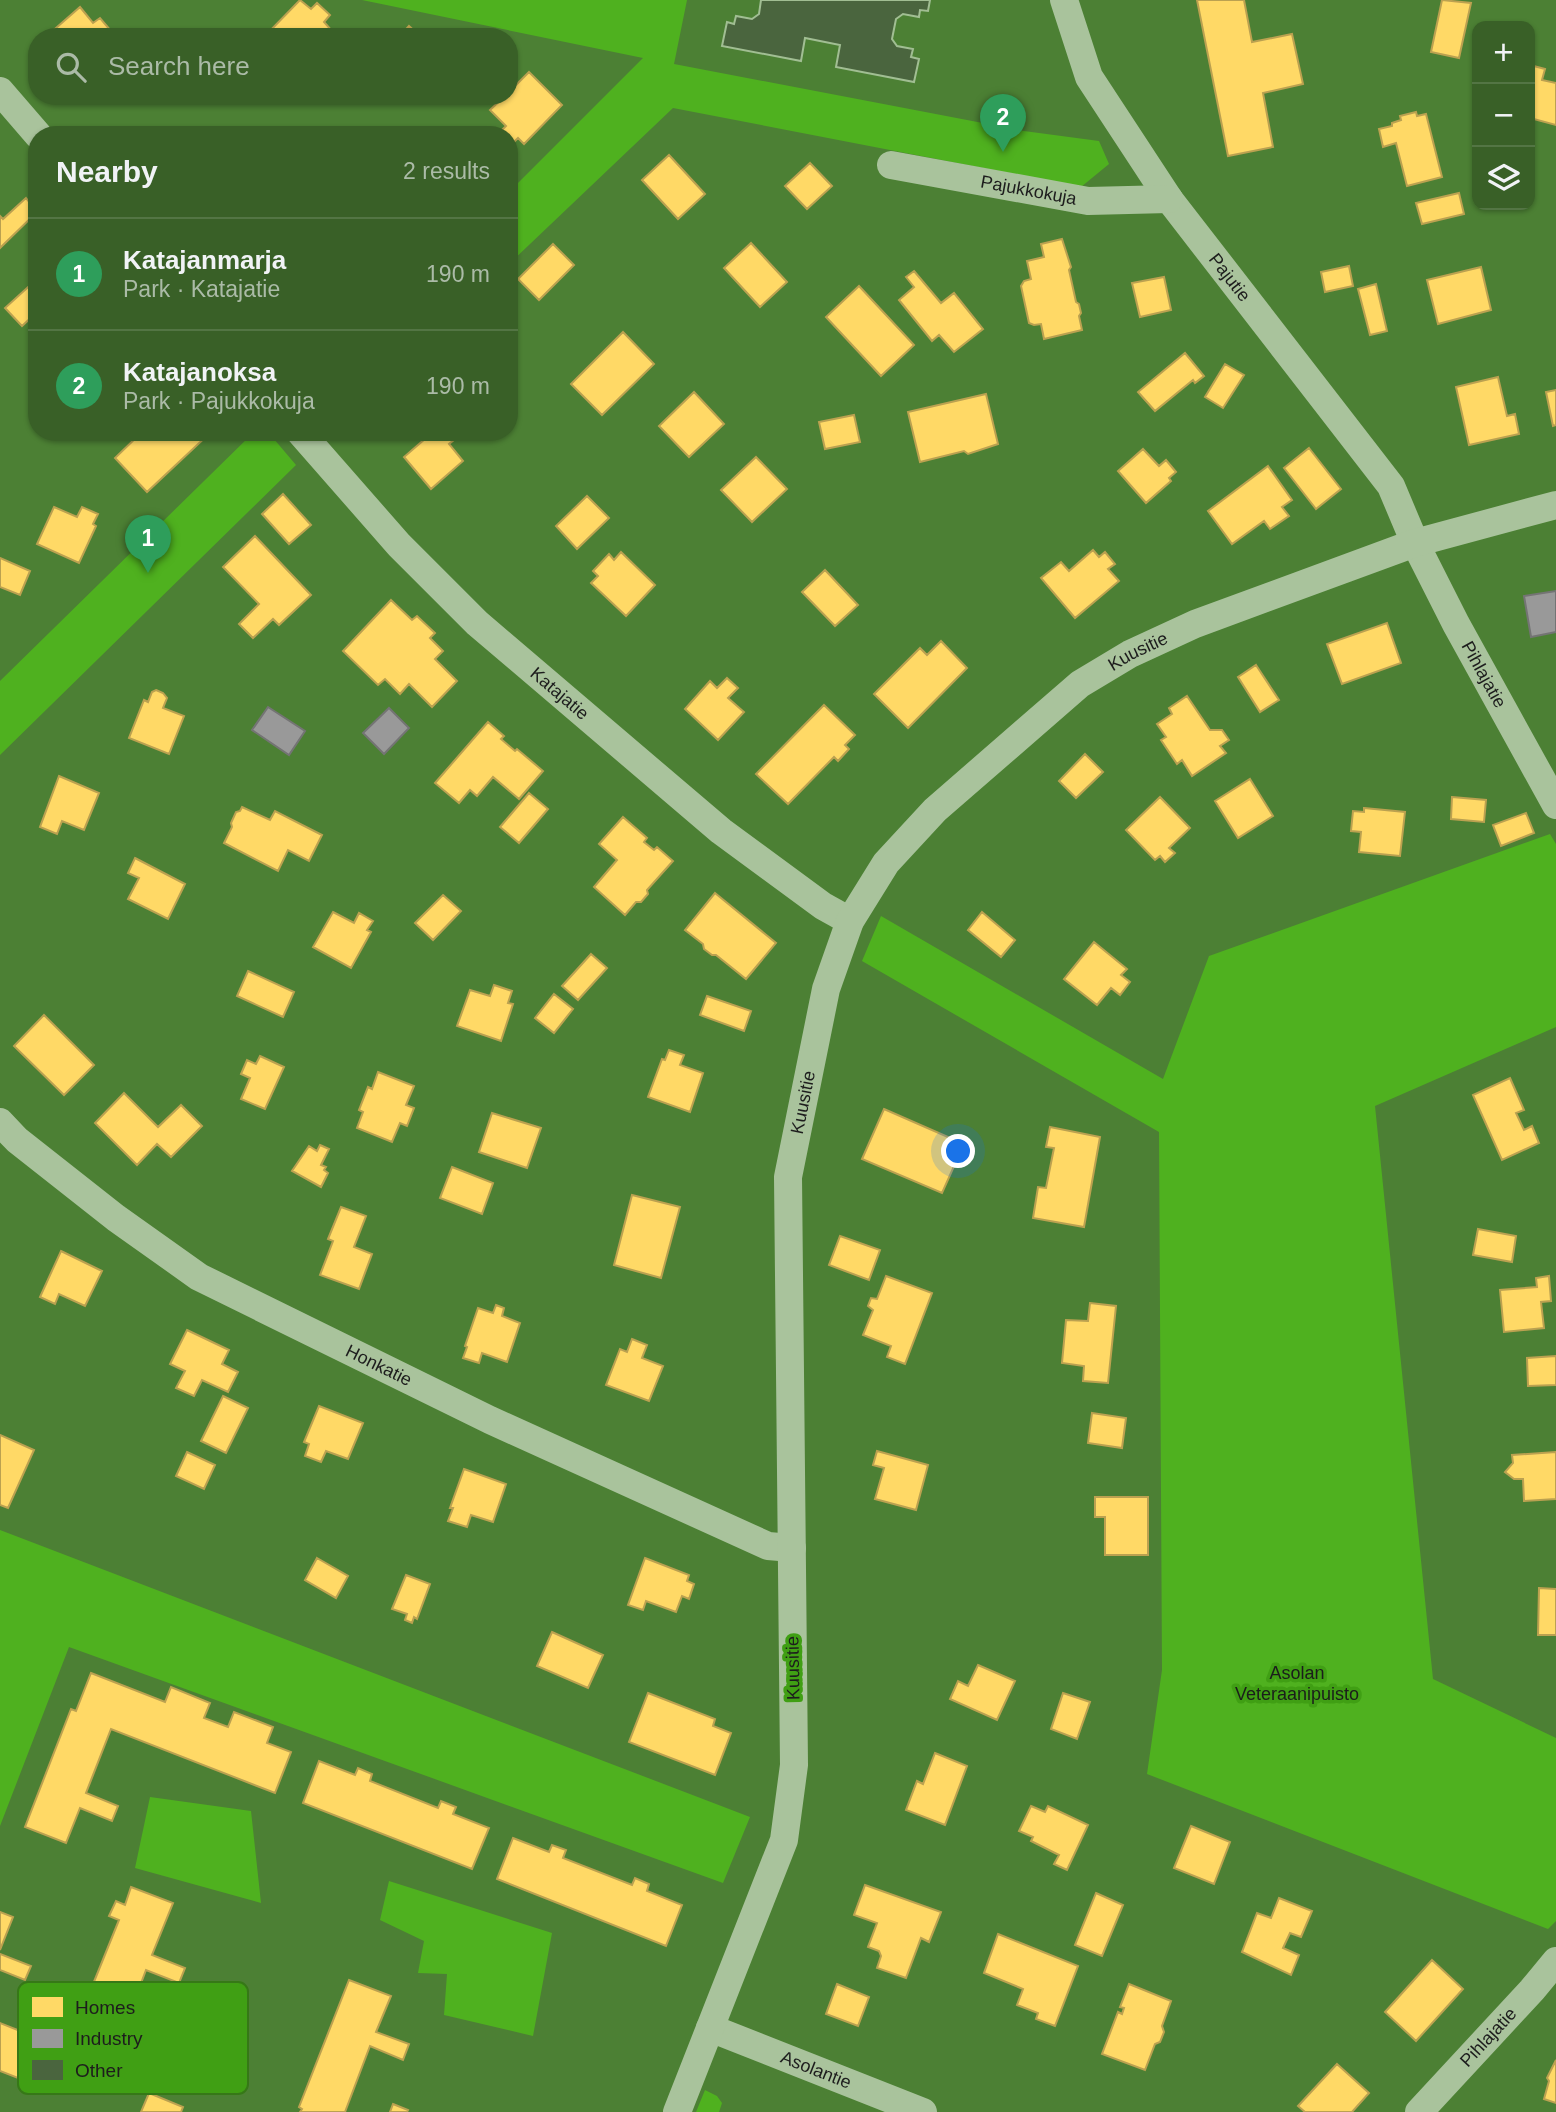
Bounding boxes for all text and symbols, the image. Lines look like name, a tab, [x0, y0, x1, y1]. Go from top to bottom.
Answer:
map controls	[1472, 21, 1535, 210]
button: +	[1472, 21, 1535, 84]
search box	[28, 28, 518, 105]
icon: search	[52, 48, 90, 86]
text: Search here	[108, 51, 250, 81]
button: −	[1472, 84, 1535, 147]
pin: 2	[980, 94, 1026, 152]
button: layers	[1472, 147, 1535, 210]
text: Nearby	[56, 155, 158, 188]
text: 2 results	[403, 158, 490, 184]
street label: Pajukkokuja	[979, 172, 1079, 209]
text: Katajanmarja	[123, 245, 286, 275]
street label: Pajutie	[1205, 250, 1254, 305]
text: 1	[73, 261, 85, 287]
text: 190 m	[426, 261, 490, 287]
text: Park · Katajatie	[123, 276, 280, 302]
text: Katajanoksa	[123, 357, 276, 387]
text: 2	[73, 373, 85, 399]
text: 190 m	[426, 373, 490, 399]
text: Park · Pajukkokuja	[123, 388, 315, 414]
pin: 1	[125, 515, 171, 573]
street label: Kuusitie	[1104, 628, 1171, 675]
street label: Pihlajatie	[1457, 638, 1510, 711]
street label: Katajatie	[526, 663, 593, 724]
street label: Kuusitie	[787, 1069, 819, 1136]
your location	[941, 1134, 975, 1168]
street label: Honkatie	[343, 1341, 415, 1390]
street label: Kuusitie	[782, 1636, 804, 1700]
park label: Asolan Veteraanipuisto	[1235, 1663, 1359, 1704]
legend	[18, 1982, 248, 2094]
text: Homes	[75, 1997, 135, 2018]
street label: Pihlajatie	[1456, 2004, 1520, 2071]
text: Industry	[75, 2028, 143, 2049]
street label: Asolantie	[778, 2047, 854, 2093]
text: Other	[75, 2060, 123, 2081]

